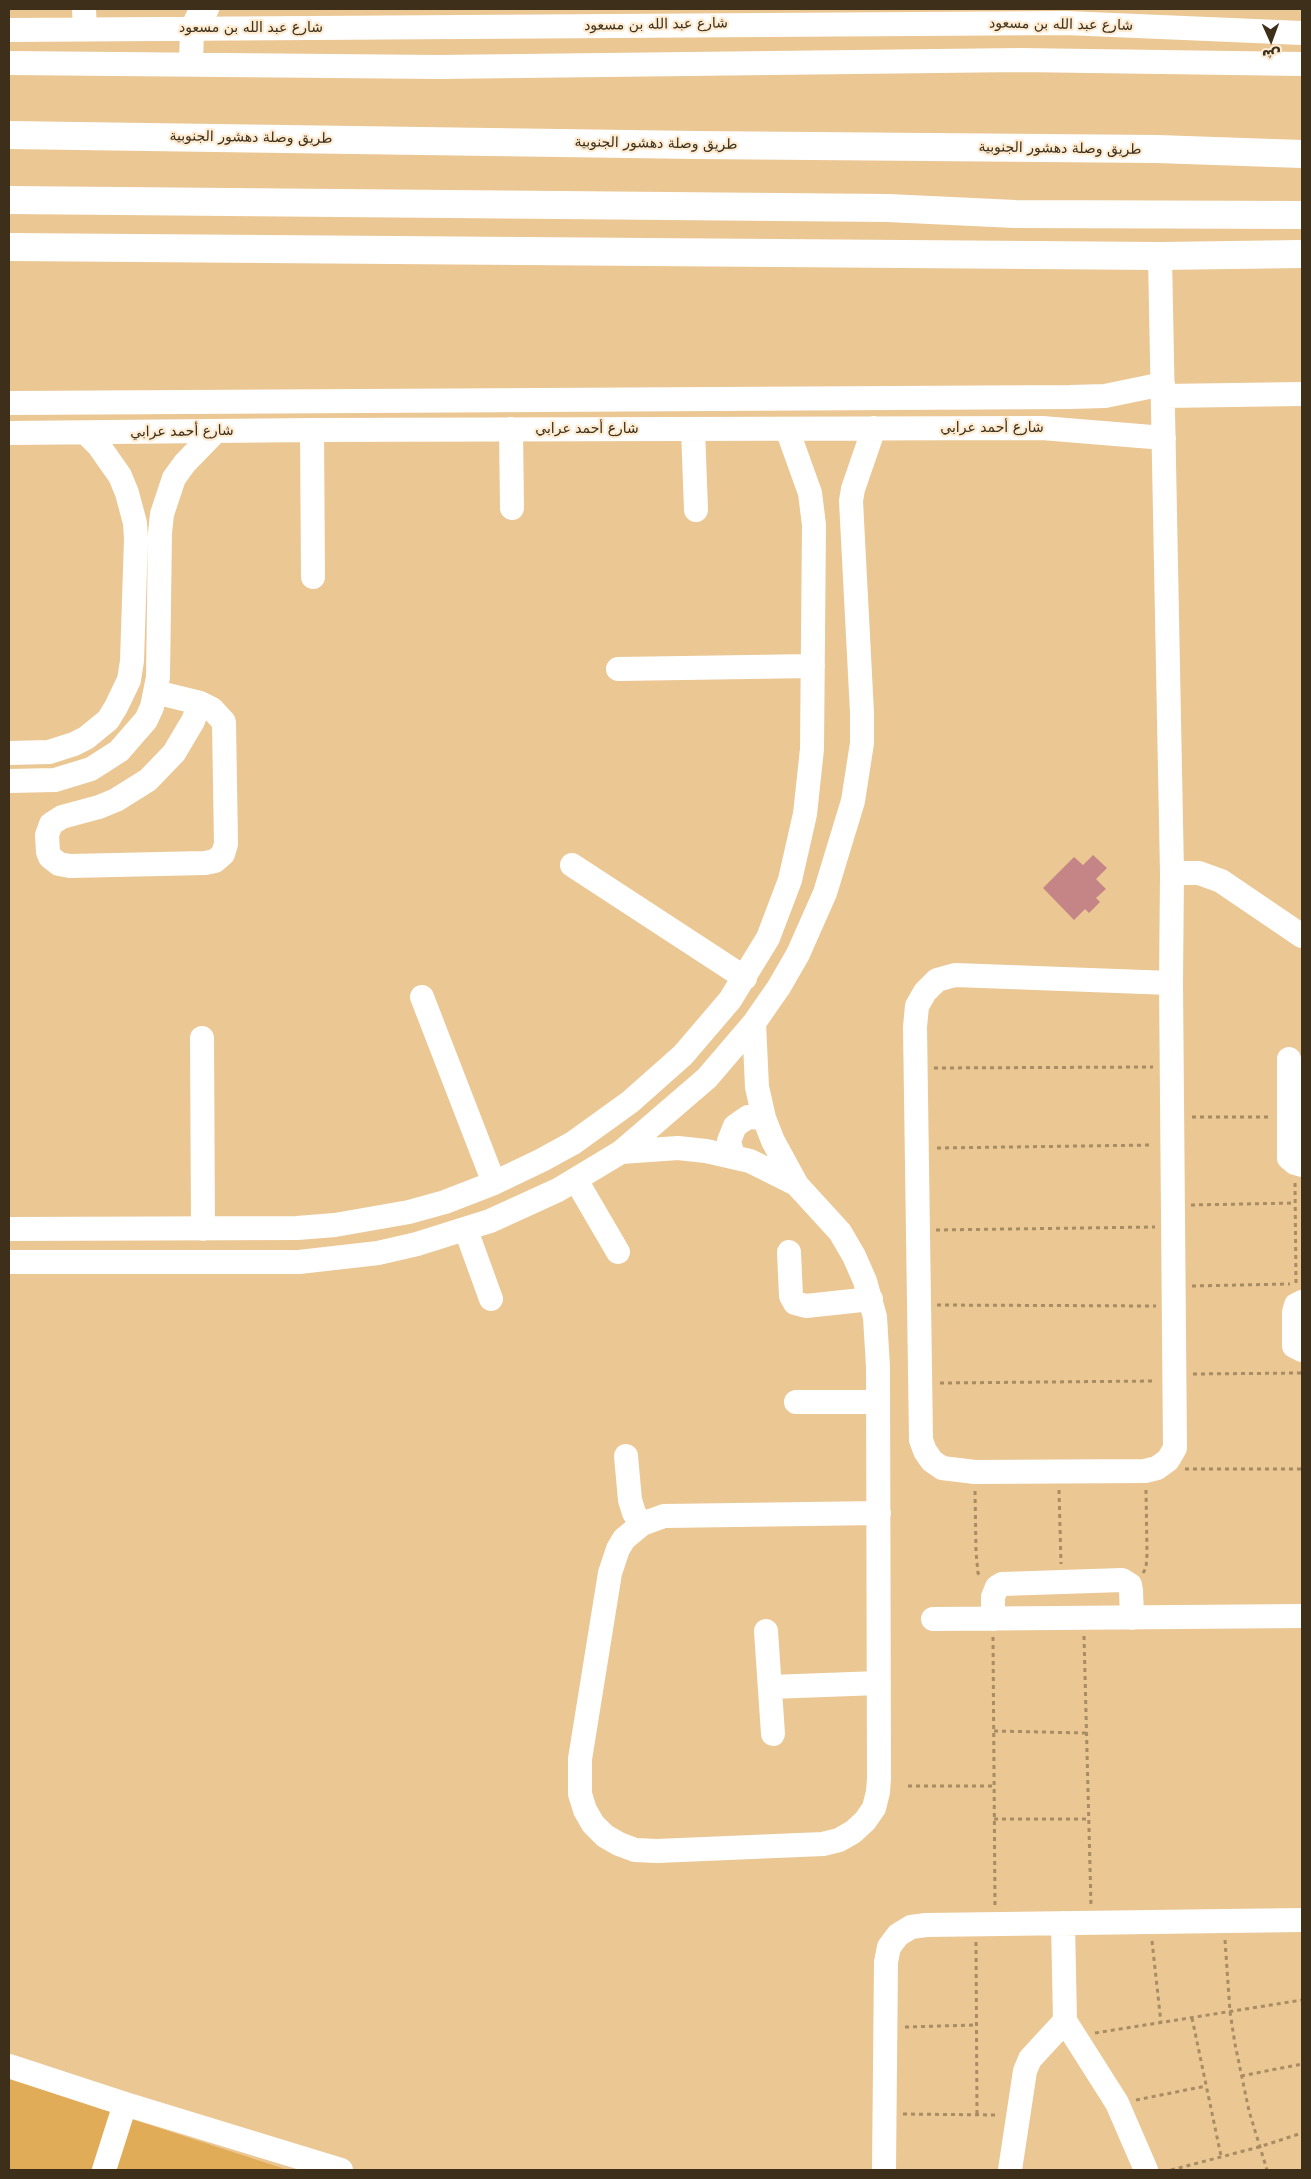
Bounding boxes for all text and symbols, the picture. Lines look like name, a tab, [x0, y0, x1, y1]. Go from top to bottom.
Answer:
street label: شارع عبد الله بن مسعود	[584, 15, 728, 35]
street label: شارع عبد الله بن مسعود	[989, 15, 1133, 35]
north arrow	[1246, 15, 1296, 65]
street label: شارع عبد الله بن مسعود	[179, 20, 323, 36]
text: ش	[1262, 47, 1281, 63]
street label: طريق وصلة دهشور الجنوبية	[169, 128, 333, 148]
street label: طريق وصلة دهشور الجنوبية	[574, 134, 738, 154]
street label: طريق وصلة دهشور الجنوبية	[978, 139, 1142, 159]
street label: شارع أحمد عرابي	[940, 420, 1044, 436]
street label: شارع أحمد عرابي	[535, 421, 639, 437]
street label: شارع أحمد عرابي	[130, 423, 234, 441]

